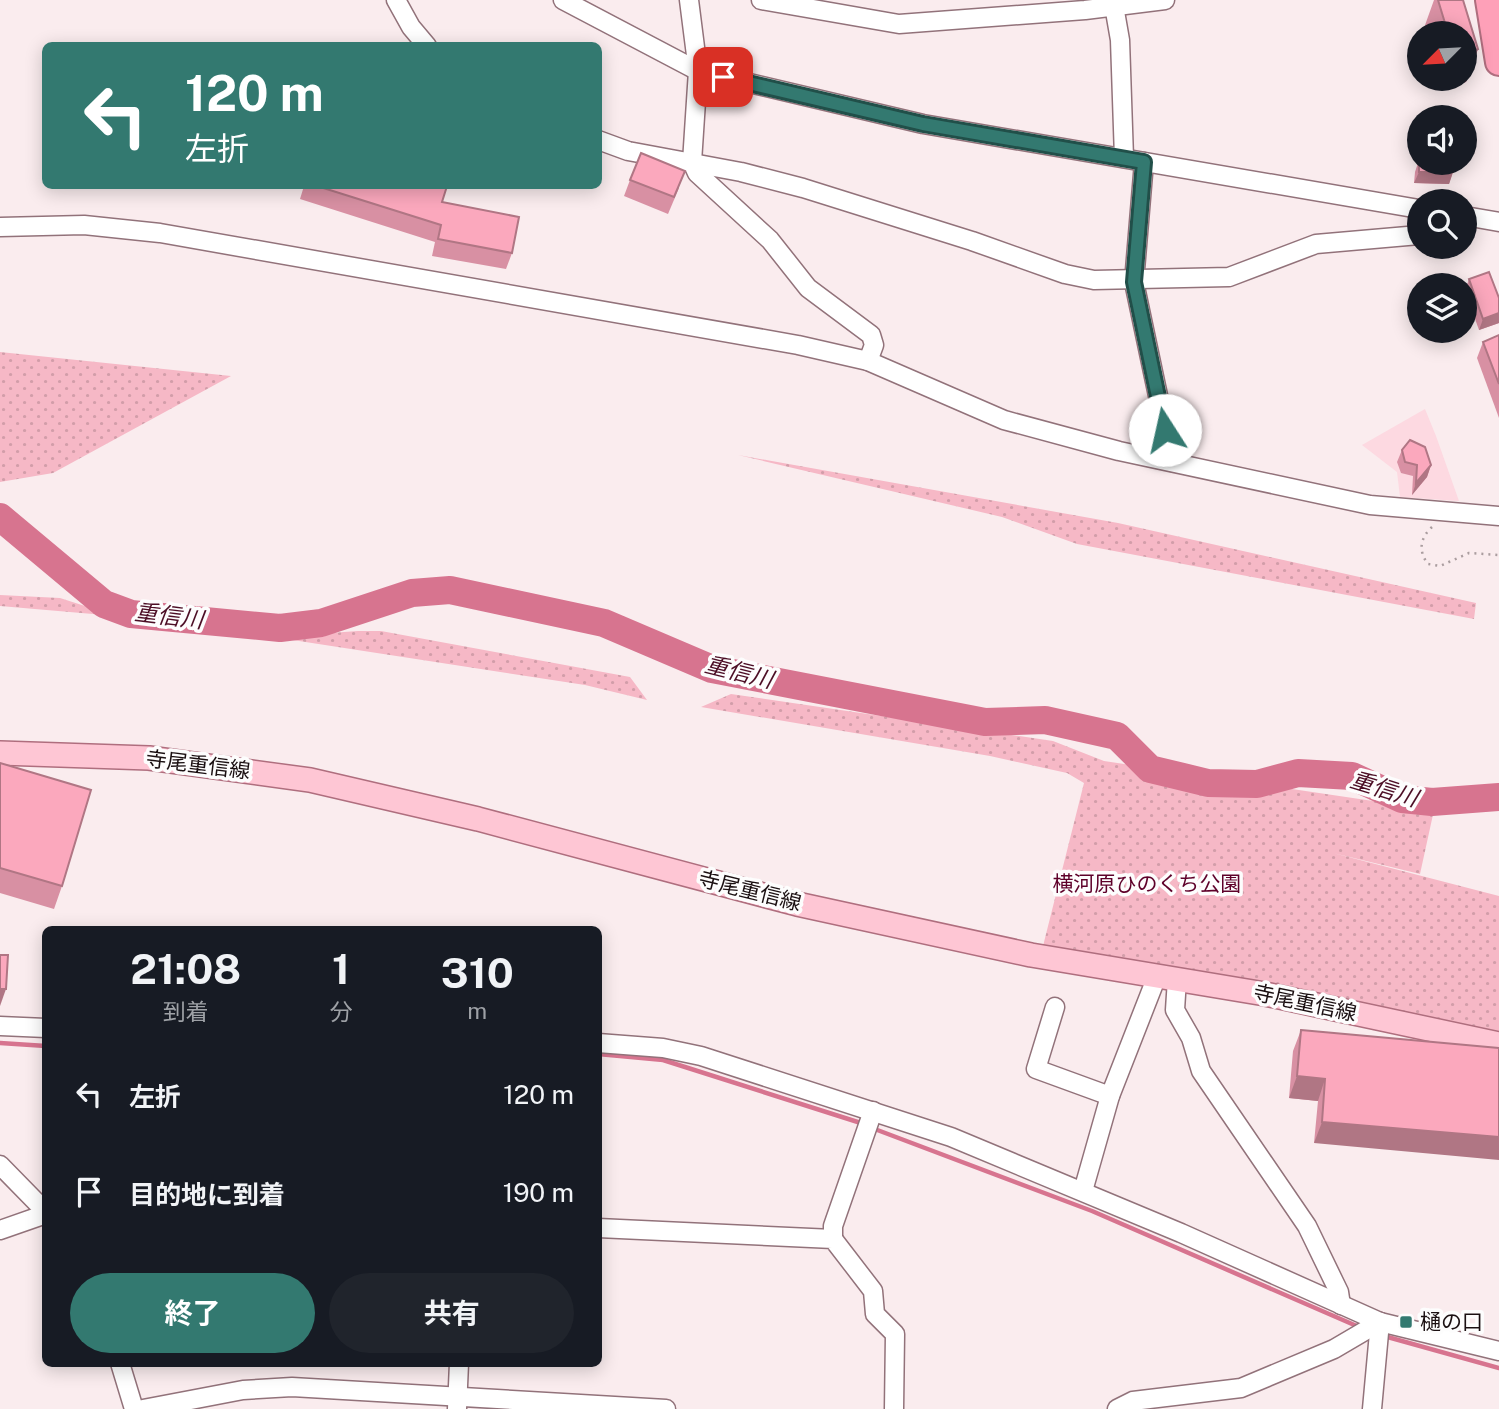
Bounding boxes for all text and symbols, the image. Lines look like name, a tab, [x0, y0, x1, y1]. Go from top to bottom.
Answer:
north arrow	[1407, 21, 1477, 91]
map controls	[1407, 21, 1477, 343]
pin	[693, 47, 753, 107]
icon: arrive	[704, 58, 742, 96]
text: 120 m	[185, 64, 324, 122]
icon: left	[70, 70, 161, 161]
button: sound	[1407, 105, 1477, 175]
text: 左折	[185, 130, 249, 167]
button: search	[1407, 189, 1477, 259]
button: layers	[1407, 273, 1477, 343]
position arrow	[1128, 393, 1202, 467]
water label: 重信川	[133, 598, 208, 633]
water label: 重信川	[702, 650, 779, 694]
street label: 寺尾重信線	[144, 746, 252, 783]
water label: 重信川	[1347, 766, 1424, 812]
street label: 寺尾重信線	[696, 866, 804, 915]
park label: 横河原ひのくち公園	[1053, 871, 1242, 896]
text: 21:08	[130, 944, 241, 993]
text: 1	[332, 944, 350, 993]
text: 310	[441, 948, 514, 997]
street label: 寺尾重信線	[1251, 979, 1359, 1026]
text: m	[467, 997, 487, 1024]
text: 到着	[163, 998, 209, 1025]
text: 分	[330, 998, 353, 1025]
icon: left	[70, 1075, 108, 1113]
text: 120 m	[503, 1079, 574, 1110]
text: 左折	[129, 1081, 181, 1112]
icon: arrive	[70, 1173, 108, 1211]
text: 190 m	[503, 1177, 574, 1208]
text: 目的地に到着	[129, 1179, 285, 1210]
button: 終了	[70, 1273, 315, 1353]
button: 共有	[329, 1273, 574, 1353]
place label: 樋の口	[1420, 1309, 1483, 1334]
marker: 樋の口	[1398, 1314, 1414, 1330]

